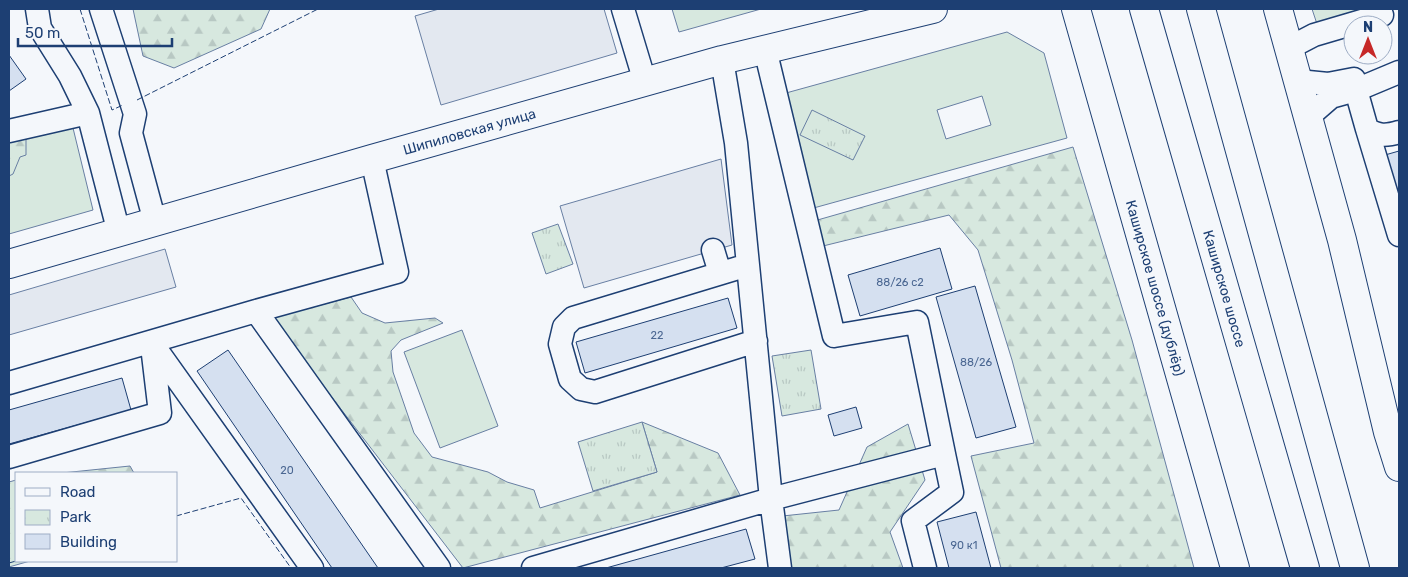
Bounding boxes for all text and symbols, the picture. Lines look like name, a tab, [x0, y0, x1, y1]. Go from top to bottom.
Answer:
scale bar	[18, 15, 171, 47]
north arrow	[1343, 15, 1393, 65]
text: N	[1363, 19, 1373, 36]
text: 50 m	[25, 24, 60, 42]
street label: Шипиловская улица	[401, 105, 538, 159]
street label: Каширское шоссе (дублёр)	[1122, 198, 1188, 378]
street label: Каширское шоссе	[1199, 228, 1249, 350]
house number: 88/26 с2	[876, 276, 924, 289]
house number: 22	[651, 329, 663, 342]
house number: 88/26	[960, 356, 992, 369]
house number: 20	[280, 464, 294, 477]
legend	[15, 472, 178, 562]
text: Road	[60, 483, 96, 501]
text: Park	[60, 508, 91, 526]
text: Building	[60, 533, 117, 551]
house number: 90 к1	[951, 539, 977, 552]

